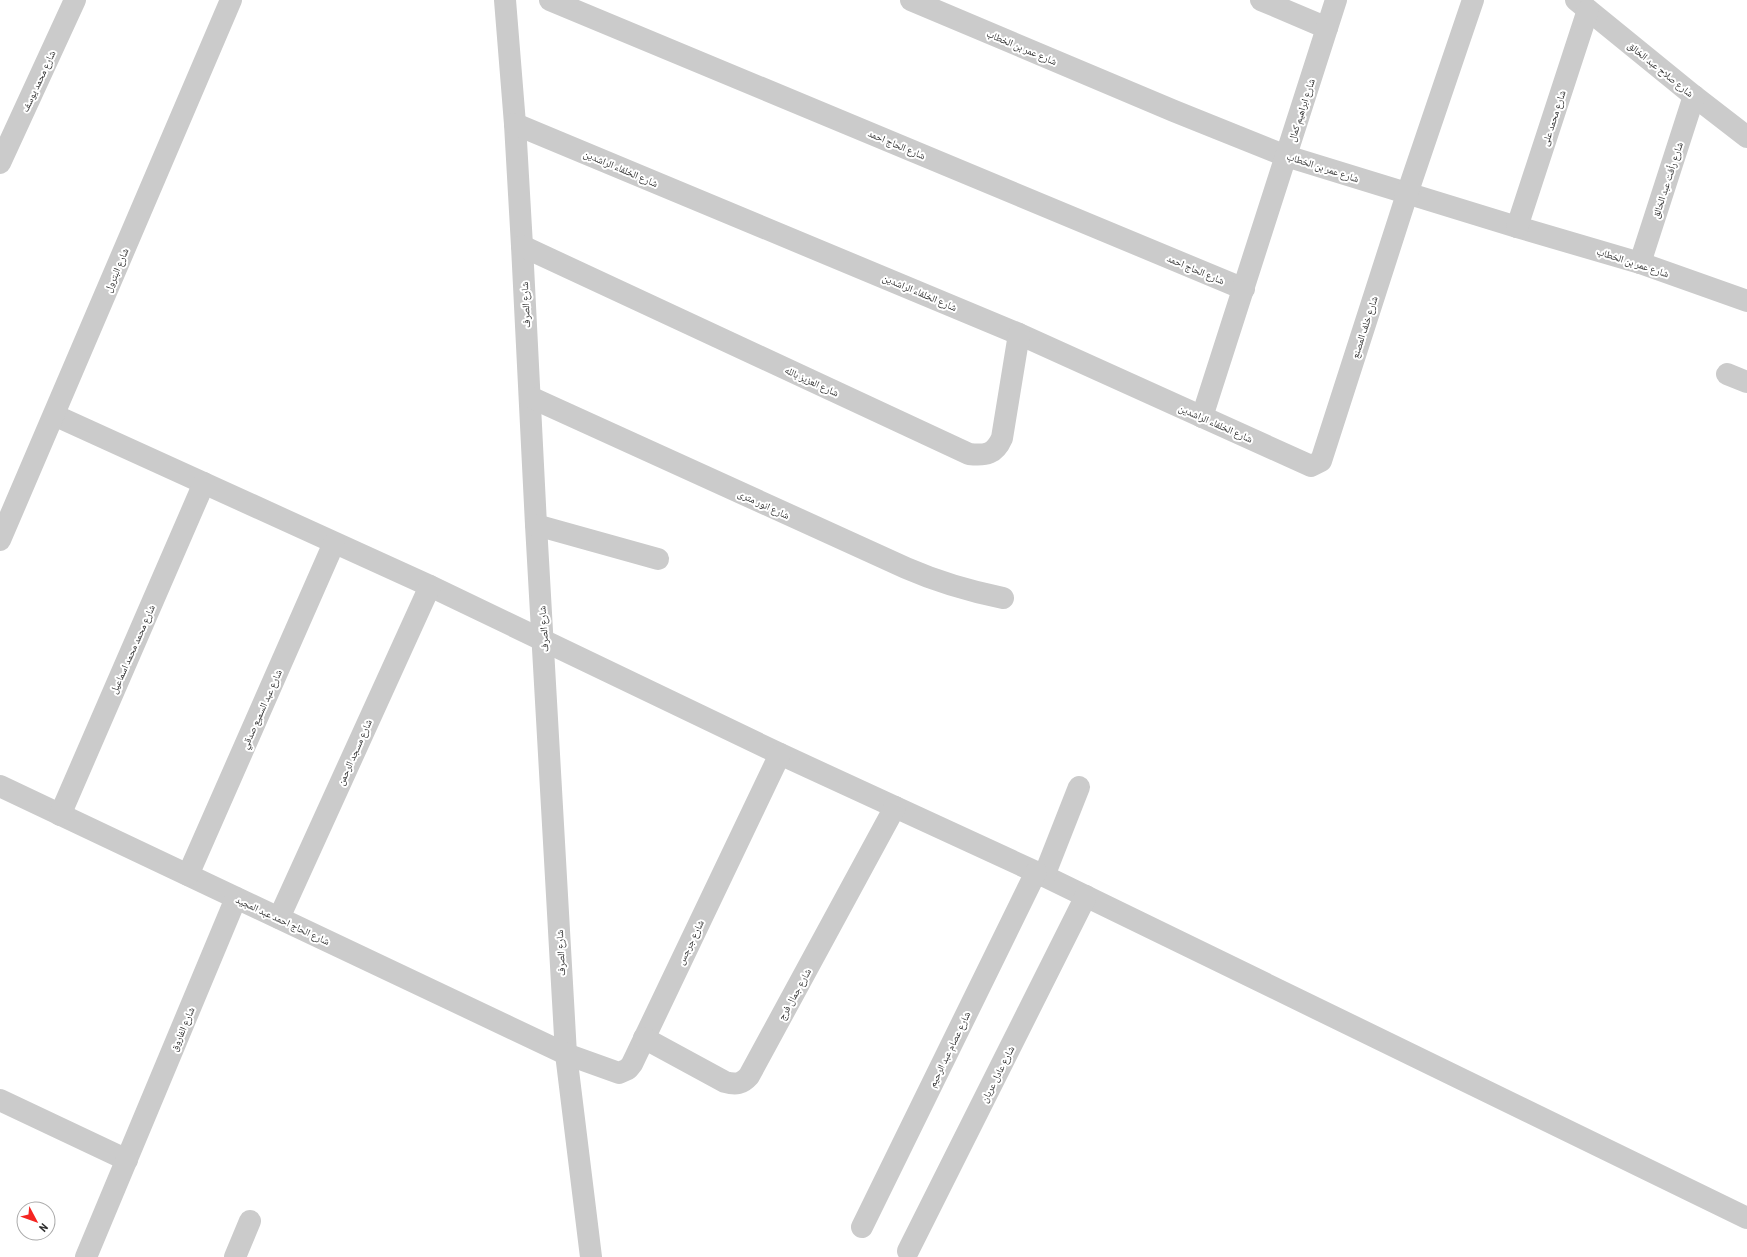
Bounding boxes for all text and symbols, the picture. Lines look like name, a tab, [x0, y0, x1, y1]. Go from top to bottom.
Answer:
street label: شارع عمر بن الخطاب	[985, 28, 1059, 68]
street label: شارع صلاح عبد الخالق	[1625, 40, 1696, 100]
street label: شارع محمد يوسف	[19, 48, 59, 114]
street label: شارع ابراهيم كمال	[1286, 77, 1319, 144]
street label: شارع محمد على	[1539, 88, 1569, 148]
street label: شارع الحاج احمد	[866, 127, 928, 163]
street label: شارع رأفت عبد الخالق	[1649, 140, 1686, 220]
street label: شارع الخلفاء الراشدين	[582, 148, 660, 190]
street label: شارع عمر بن الخطاب	[1285, 151, 1361, 185]
street label: شارع البترول	[102, 246, 132, 294]
street label: شارع عمر بن الخطاب	[1595, 246, 1671, 280]
street label: شارع الحاج احمد	[1165, 252, 1227, 288]
street label: شارع الخلفاء الراشدين	[881, 272, 959, 314]
street label: شارع الصرف	[519, 281, 533, 328]
street label: شارع خلف المصنع	[1349, 294, 1381, 360]
street label: شارع العزيز بالله	[783, 364, 841, 400]
street label: شارع الخلفاء الراشدين	[1177, 402, 1255, 446]
street label: شارع انور مترى	[736, 488, 792, 522]
street label: شارع محمد محمد اسماعيل	[108, 603, 158, 696]
street label: شارع الصرف	[536, 605, 552, 652]
street label: شارع عبد السميع صدقي	[239, 667, 286, 752]
street label: شارع مسجد الرحمن	[335, 717, 375, 787]
street label: شارع الحاج احمد عبد المجيد	[234, 894, 332, 948]
street label: شارع جرجس	[675, 918, 707, 967]
street label: شارع الصرف	[554, 929, 568, 976]
street label: شارع جمال فرج	[776, 966, 814, 1022]
street label: شارع الفاروق	[168, 1005, 198, 1053]
street label: شارع عصام عبد الرحيم	[926, 1009, 974, 1090]
street label: شارع عادل عريان	[978, 1044, 1018, 1105]
north arrow	[16, 1201, 56, 1241]
text: N	[36, 1220, 50, 1234]

